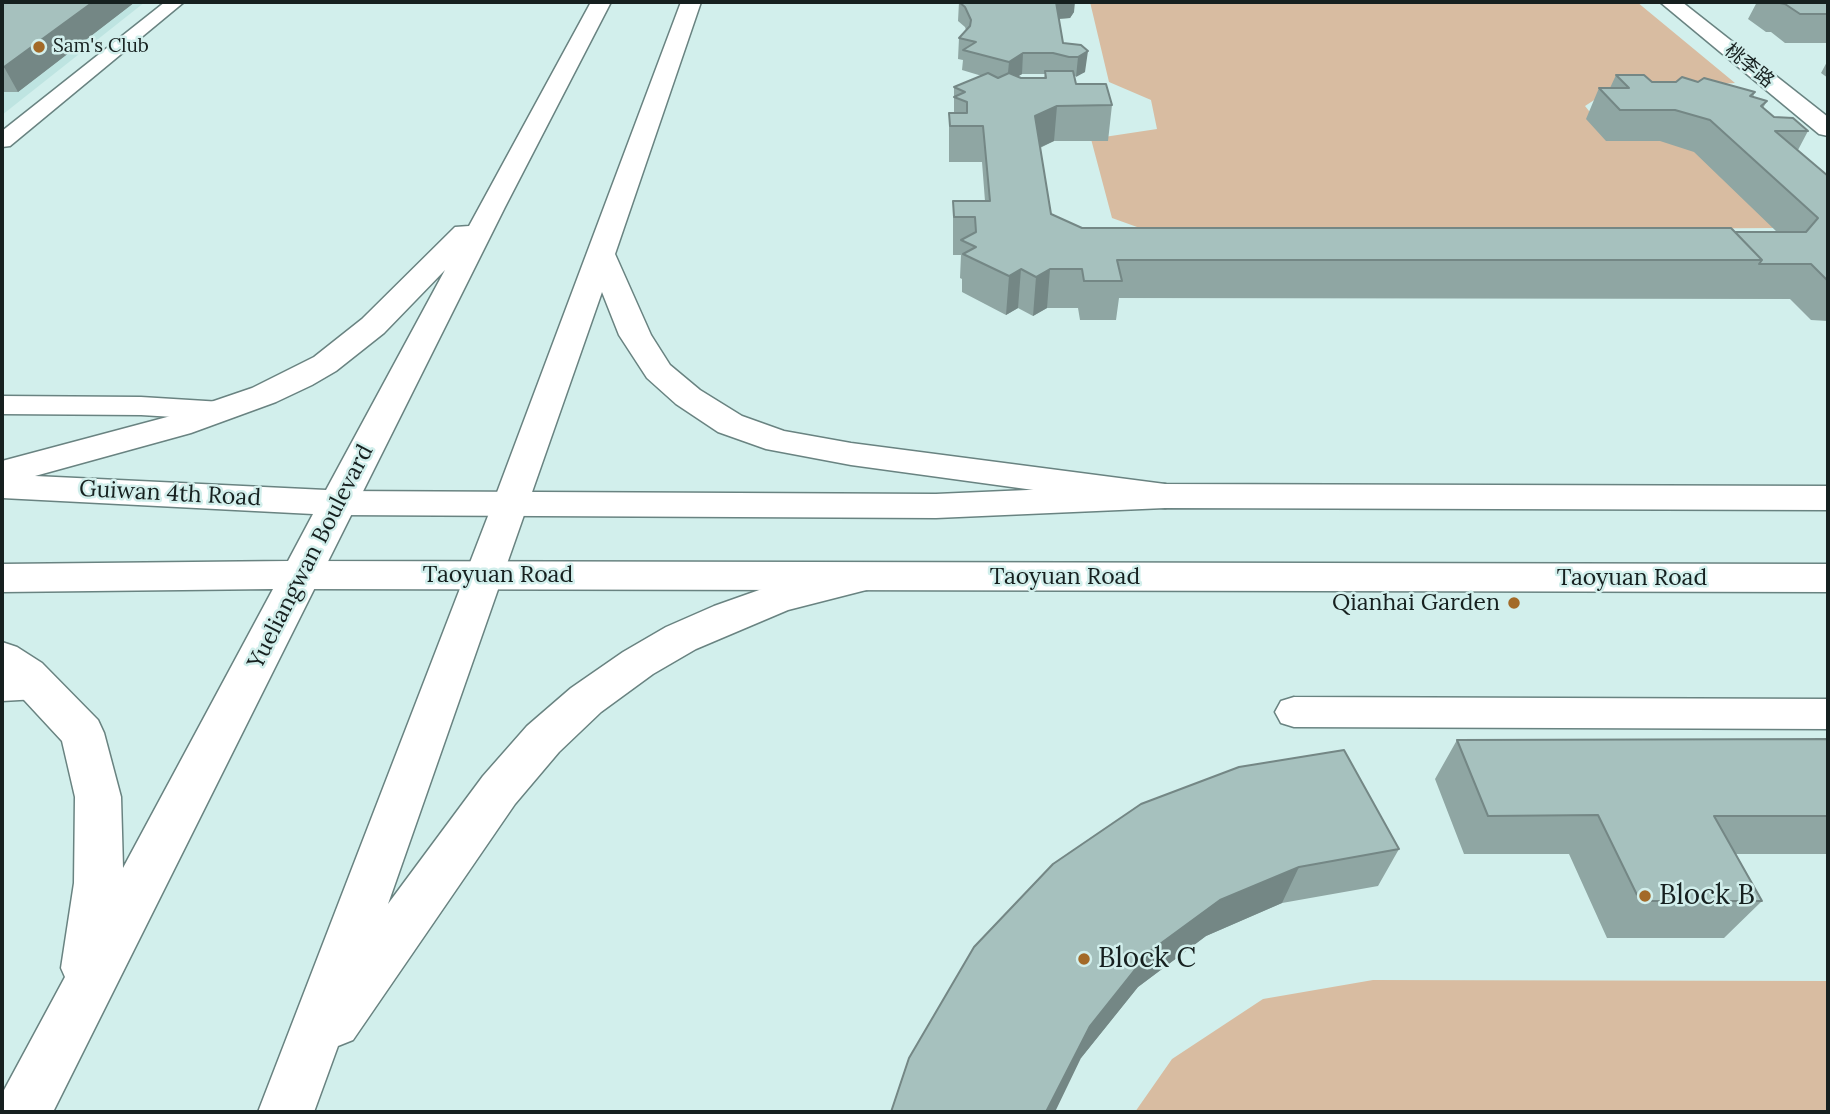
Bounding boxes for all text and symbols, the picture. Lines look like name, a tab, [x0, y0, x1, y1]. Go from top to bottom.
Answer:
place label: Sam's Club	[53, 36, 149, 58]
marker: Sam's Club	[31, 39, 47, 55]
street label: 桃李路	[1720, 39, 1778, 93]
street label: Yueliangwan Boulevard	[242, 440, 380, 674]
street label: Guiwan 4th Road	[78, 475, 262, 513]
street label: Taoyuan Road	[423, 561, 573, 589]
street label: Taoyuan Road	[990, 563, 1140, 591]
street label: Taoyuan Road	[1557, 564, 1707, 592]
place label: Qianhai Garden	[1332, 589, 1500, 617]
marker: Qianhai Garden	[1506, 595, 1522, 611]
place label: Block B	[1659, 879, 1755, 913]
marker: Block B	[1637, 888, 1653, 904]
place label: Block C	[1098, 942, 1196, 976]
marker: Block C	[1076, 951, 1092, 967]

